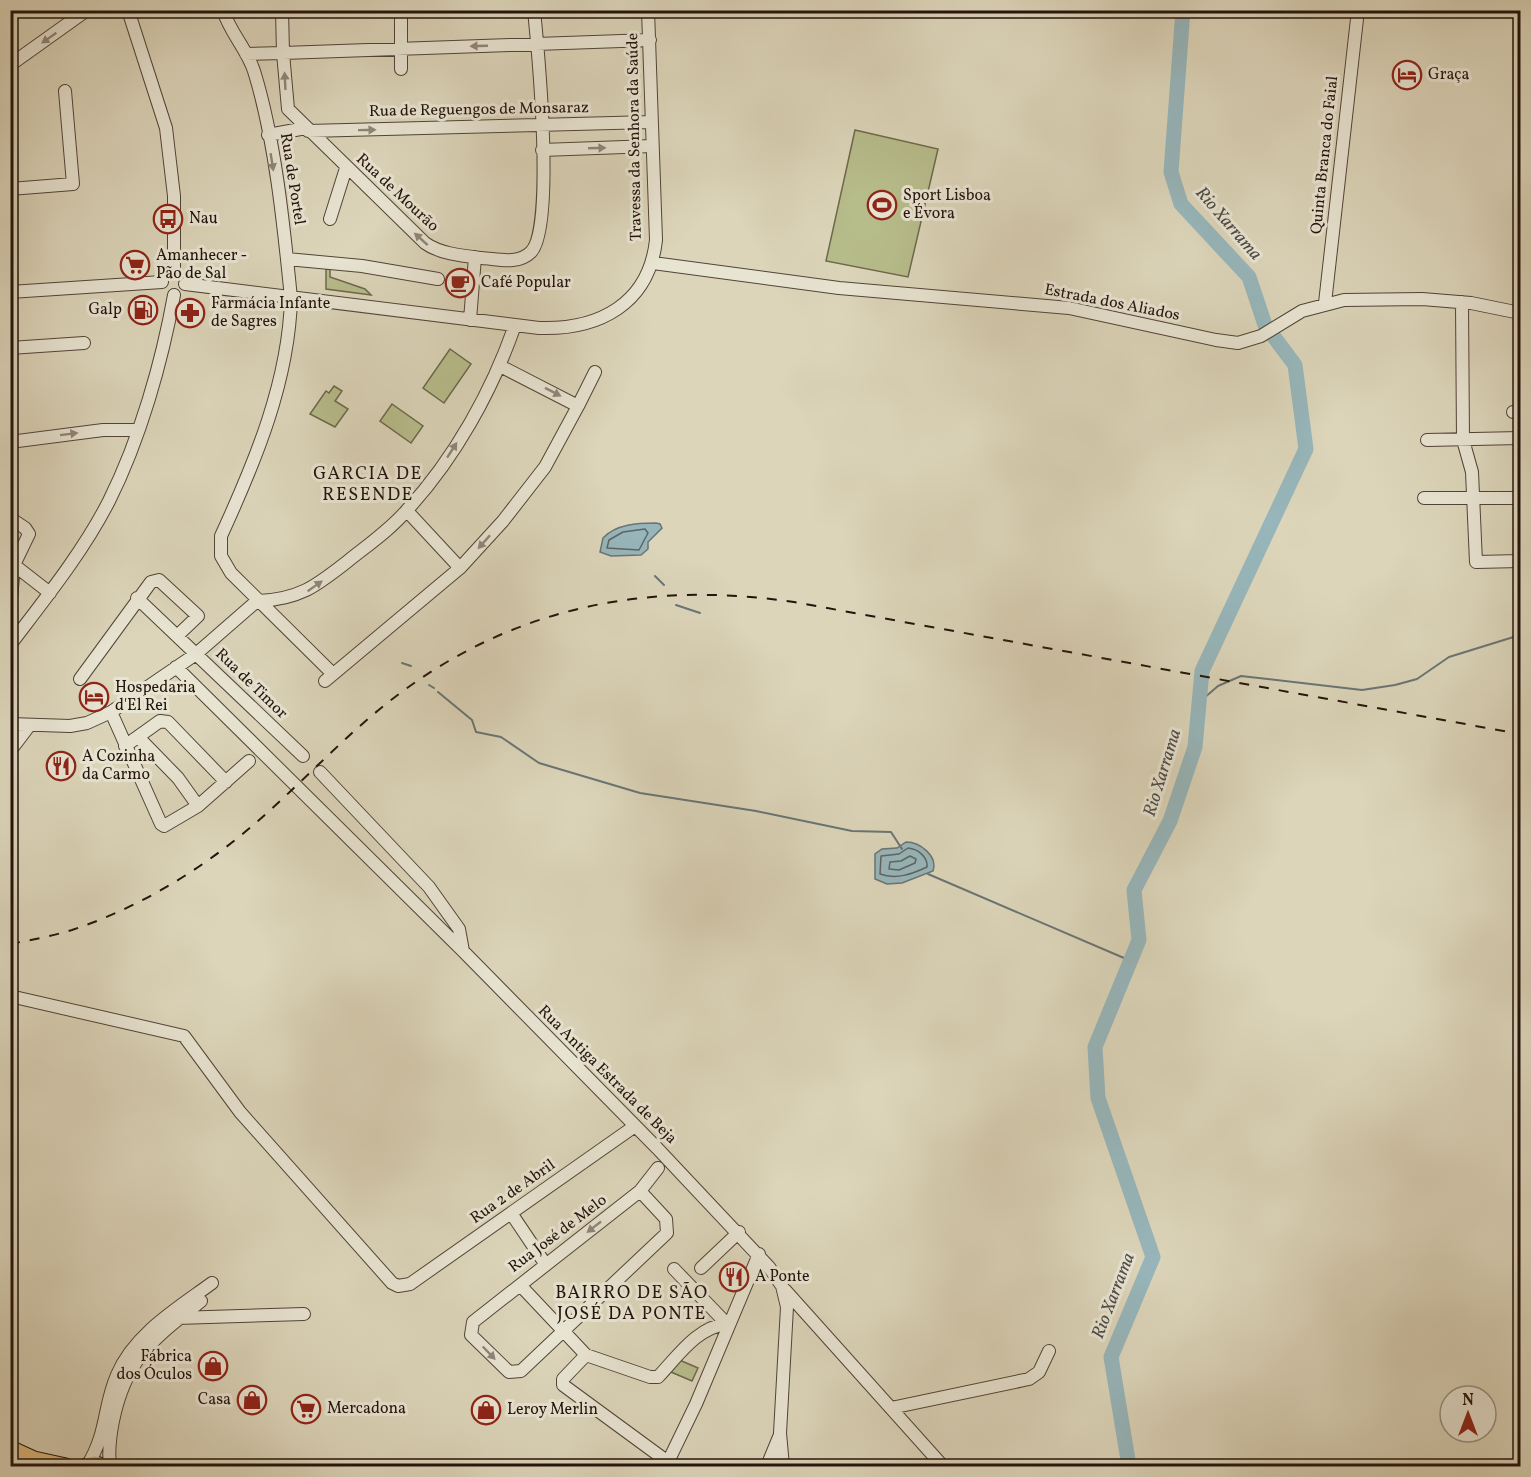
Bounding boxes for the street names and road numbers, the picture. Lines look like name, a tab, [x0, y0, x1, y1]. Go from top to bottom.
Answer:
street label: Travessa da Senhora da Saúde	[622, 33, 648, 241]
street label: Quinta Branca do Faial	[1306, 75, 1344, 235]
street label: Rua de Reguengos de Monsaraz	[369, 97, 589, 123]
street label: Rua de Portel	[274, 131, 310, 227]
street label: Rua de Mourão	[351, 149, 443, 237]
street label: Estrada dos Aliados	[1042, 279, 1182, 327]
street label: Rua de Timor	[210, 644, 292, 724]
street label: Rua Antiga Estrada de Beja	[533, 1001, 681, 1149]
street label: Rua 2 de Abril	[466, 1154, 560, 1229]
street label: Rua José de Melo	[504, 1190, 612, 1278]

